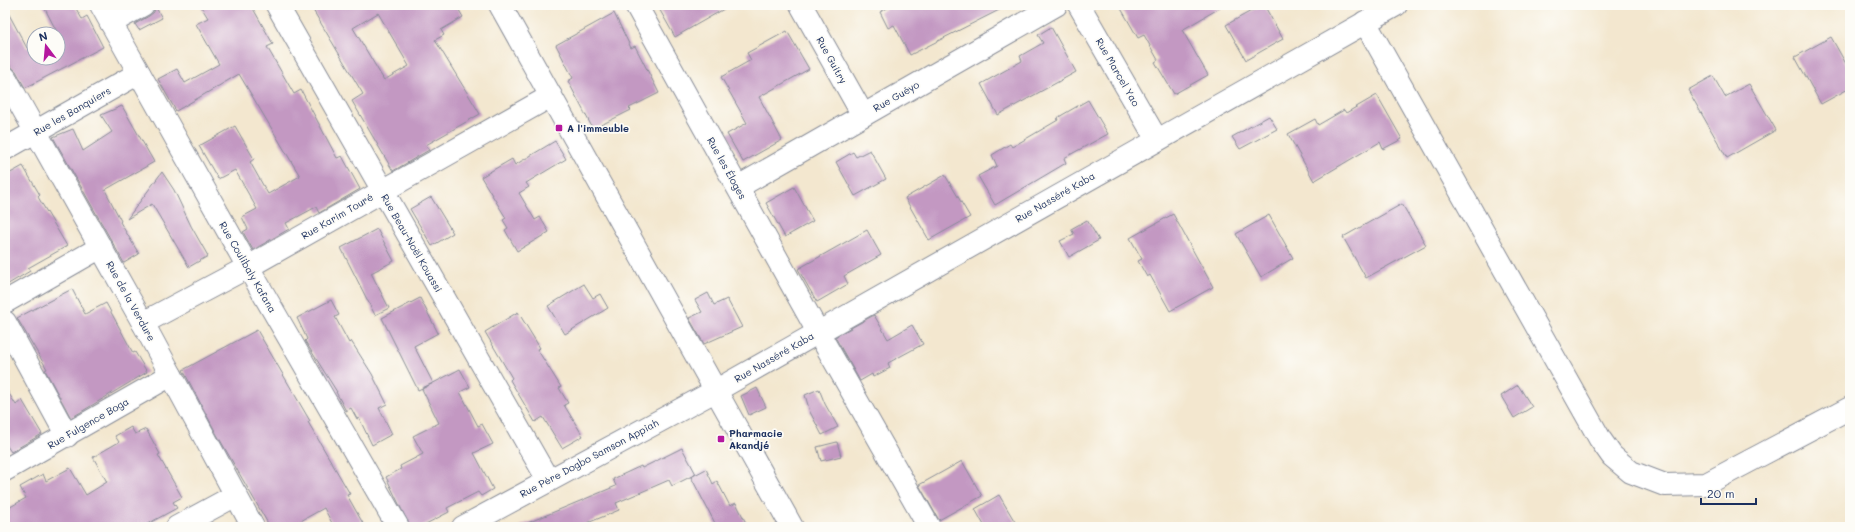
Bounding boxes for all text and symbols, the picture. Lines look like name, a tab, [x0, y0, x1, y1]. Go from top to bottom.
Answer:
north arrow	[26, 26, 66, 66]
text: N	[37, 28, 49, 44]
street label: Rue Guitry	[813, 34, 851, 86]
street label: Rue Marcel Yao	[1093, 35, 1143, 109]
street label: Rue Guéyo	[870, 77, 922, 115]
street label: Rue les Banquiers	[31, 83, 113, 139]
place label: A l'immeuble	[567, 121, 629, 135]
marker: A l'immeuble	[554, 123, 564, 133]
street label: Rue les Éloges	[704, 134, 750, 202]
street label: Rue Nasséré Kaba	[1012, 168, 1098, 226]
street label: Rue Karim Touré	[298, 190, 376, 242]
street label: Rue Beau-Noël Kouassi	[378, 191, 446, 295]
street label: Rue Coulibaly Kafana	[216, 219, 280, 315]
street label: Rue de la Verdure	[103, 258, 159, 344]
street label: Rue Nasséré Kaba	[731, 328, 817, 386]
street label: Rue Fulgence Boga	[45, 394, 131, 452]
street label: Rue Père Dogbo Samson Appiah	[517, 415, 661, 501]
place label: Pharmacie Akandjé	[729, 426, 782, 452]
marker: Pharmacie Akandjé	[716, 434, 726, 444]
scale bar	[1701, 480, 1756, 506]
text: 20 m	[1707, 485, 1735, 501]

